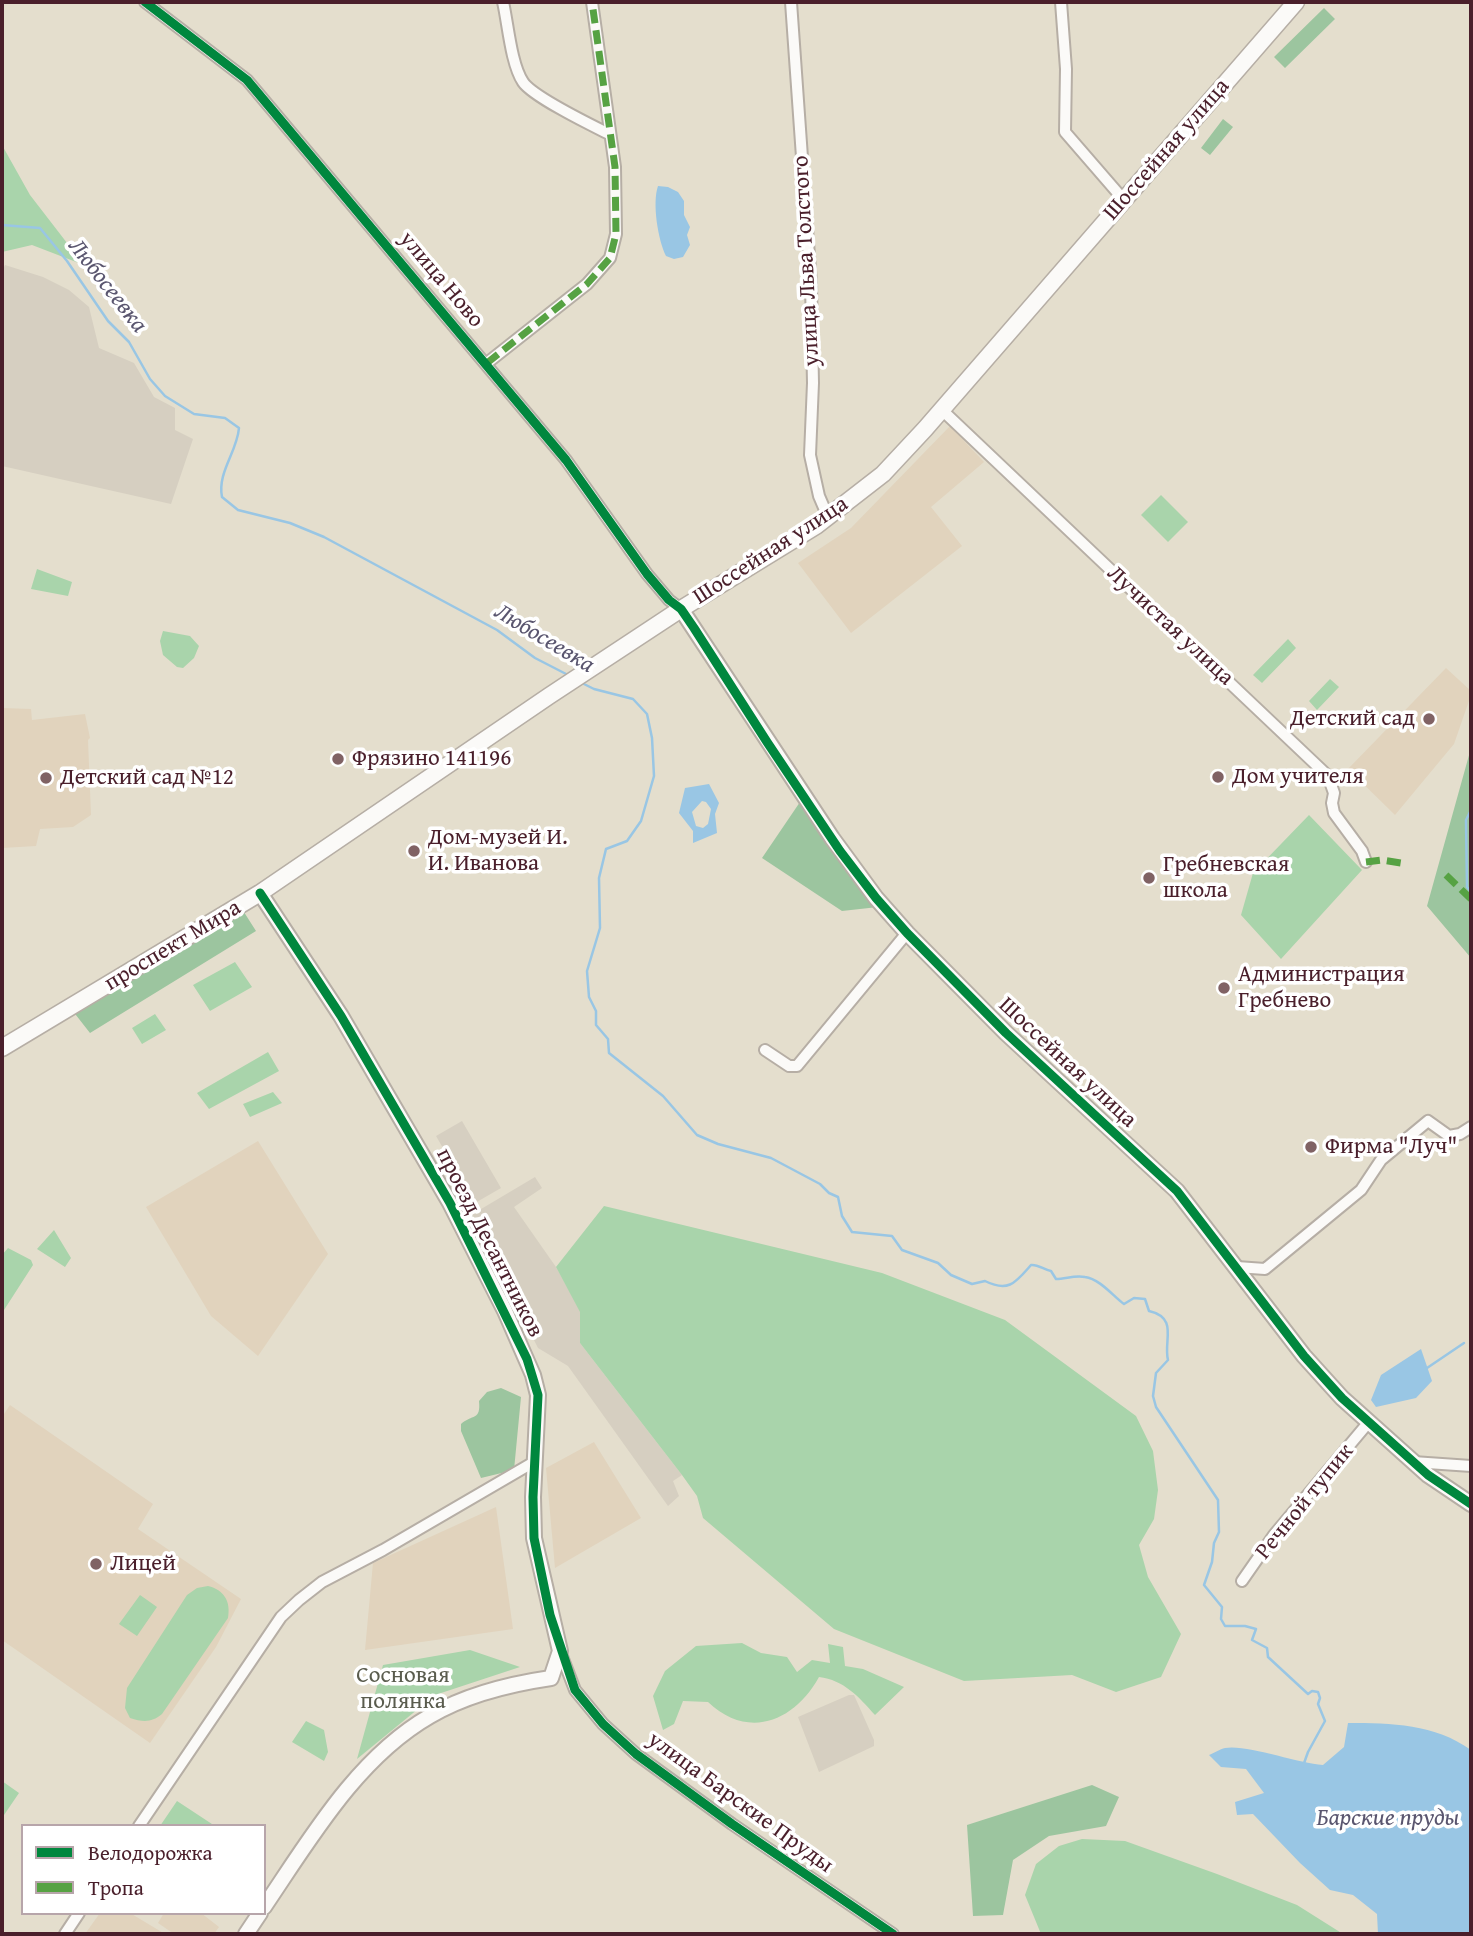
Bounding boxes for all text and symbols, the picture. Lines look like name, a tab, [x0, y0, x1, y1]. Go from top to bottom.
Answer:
street label: Шоссейная улица	[1098, 73, 1236, 227]
street label: улица Льва Толстого	[788, 155, 826, 367]
street label: улица Ново	[393, 226, 489, 334]
water label: Любосеевка	[61, 233, 153, 339]
street label: Шоссейная улица	[688, 491, 854, 611]
street label: Лучистая улица	[1101, 560, 1239, 692]
water label: Любосеевка	[489, 598, 599, 680]
place label: Детский сад	[1290, 705, 1415, 733]
marker: Детский сад	[1421, 711, 1437, 727]
place label: Фрязино 141196	[352, 745, 511, 773]
marker: Фрязино 141196	[330, 751, 346, 767]
place label: Дом учителя	[1232, 763, 1364, 791]
place label: Детский сад №12	[60, 764, 234, 792]
marker: Дом учителя	[1210, 769, 1226, 785]
marker: Детский сад №12	[38, 770, 54, 786]
place label: Дом-музей И. И. Иванова	[428, 824, 568, 878]
marker: Дом-музей И. И. Иванова	[406, 843, 422, 859]
place label: Гребневская школа	[1163, 851, 1289, 905]
marker: Гребневская школа	[1141, 870, 1157, 886]
street label: проспект Мира	[100, 894, 246, 998]
place label: Администрация Гребнево	[1238, 961, 1405, 1015]
marker: Администрация Гребнево	[1216, 980, 1232, 996]
street label: Шоссейная улица	[992, 992, 1142, 1134]
place label: Фирма "Луч"	[1325, 1133, 1457, 1161]
marker: Фирма "Луч"	[1303, 1139, 1319, 1155]
street label: проезд Десантников	[429, 1144, 549, 1342]
street label: Речной тупик	[1250, 1439, 1360, 1565]
place label: Лицей	[110, 1550, 176, 1578]
marker: Лицей	[88, 1556, 104, 1572]
park label: Сосновая полянка	[356, 1662, 450, 1716]
street label: улица Барские Пруды	[642, 1726, 838, 1880]
water label: Барские пруды	[1317, 1805, 1459, 1833]
legend	[21, 1824, 266, 1915]
text: Велодорожка	[88, 1837, 213, 1868]
text: Тропа	[88, 1872, 144, 1903]

